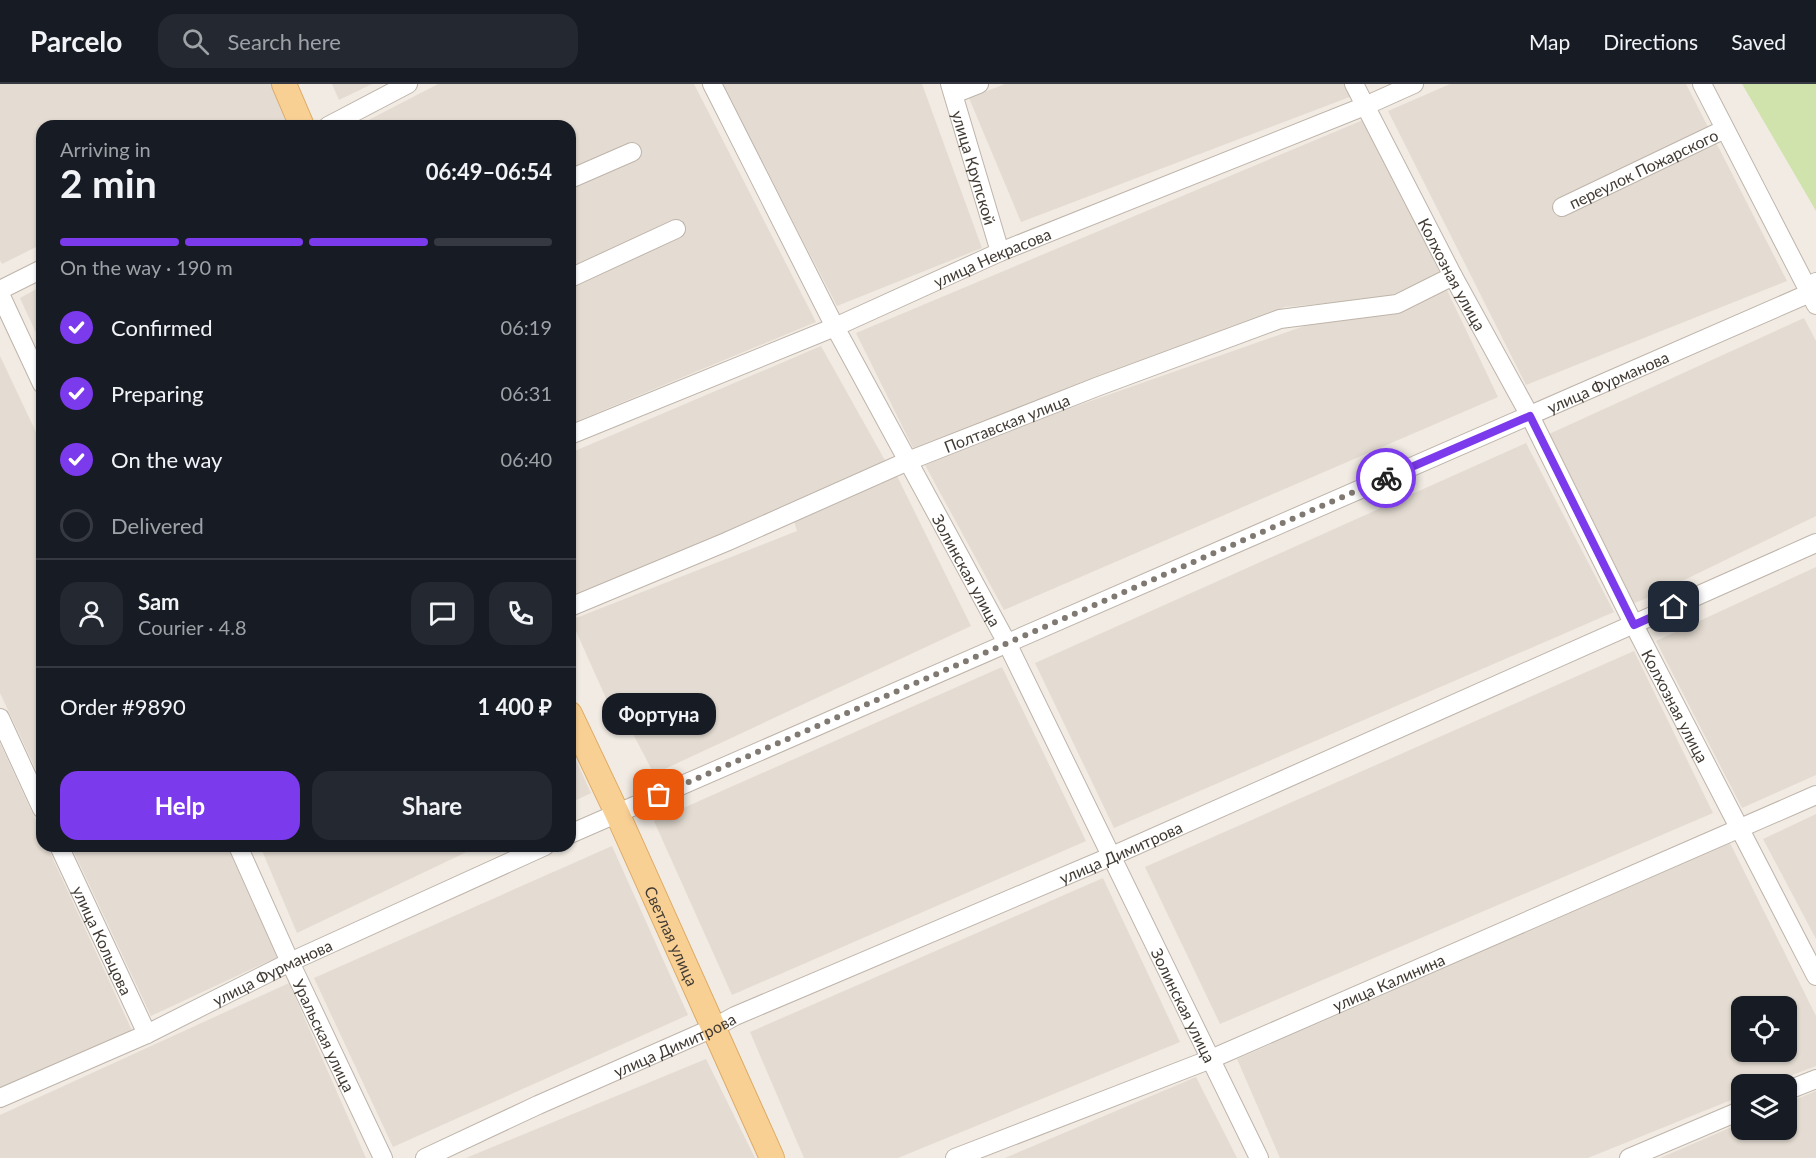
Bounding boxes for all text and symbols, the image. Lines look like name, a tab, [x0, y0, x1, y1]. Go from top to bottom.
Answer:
search box	[158, 14, 578, 68]
text: Parcelo	[30, 24, 122, 58]
icon: search	[179, 25, 212, 58]
text: Search here	[227, 28, 341, 55]
text: Map	[1529, 29, 1570, 54]
text: Directions	[1603, 29, 1698, 54]
text: Saved	[1731, 29, 1786, 54]
street label: улица Крупской	[949, 108, 1001, 227]
street label: переулок Пожарского	[1566, 124, 1721, 212]
text: Arriving in	[60, 137, 151, 161]
text: 06:49–06:54	[426, 158, 552, 185]
text: 2 min	[60, 160, 157, 206]
street label: Колхозная улица	[1415, 214, 1490, 333]
street label: улица Некрасова	[930, 223, 1053, 291]
text: On the way · 190 m	[60, 255, 233, 279]
icon: check	[60, 311, 93, 344]
text: Confirmed	[111, 314, 213, 341]
text: 06:19	[501, 315, 552, 339]
street label: улица Фурманова	[1544, 346, 1671, 416]
icon: check	[60, 377, 93, 410]
text: Preparing	[111, 380, 203, 407]
text: 06:31	[501, 381, 552, 405]
street label: Полтавская улица	[941, 389, 1072, 456]
icon: check	[60, 443, 93, 476]
text: On the way	[111, 446, 222, 473]
text: 06:40	[501, 447, 552, 471]
courier	[1356, 448, 1416, 508]
icon: bike	[1370, 462, 1403, 495]
street label: Золинская улица	[929, 510, 1006, 629]
text: Delivered	[111, 512, 204, 539]
pin	[1648, 581, 1699, 632]
button: person	[60, 582, 123, 645]
button: chat	[411, 582, 474, 645]
button: phone	[489, 582, 552, 645]
text: Sam	[138, 588, 180, 615]
icon: home	[1657, 590, 1690, 623]
text: Courier · 4.8	[138, 615, 247, 639]
street label: Колхозная улица	[1639, 646, 1713, 765]
text: Order #9890	[60, 693, 186, 720]
text: 1 400 ₽	[477, 693, 552, 720]
callout: Фортуна	[602, 693, 716, 735]
text: Фортуна	[619, 702, 699, 726]
pin	[633, 769, 684, 820]
button: Help	[60, 771, 300, 840]
button: Share	[312, 771, 552, 840]
icon: bag	[642, 778, 675, 811]
street label: улица Димитрова	[1056, 817, 1185, 887]
street label: улица Кольцова	[69, 883, 137, 998]
street label: Светлая улица	[641, 883, 703, 988]
street label: улица Фурманова	[209, 935, 335, 1009]
street label: Золинская улица	[1148, 944, 1220, 1065]
street label: улица Калинина	[1329, 949, 1447, 1014]
street label: Уральская улица	[290, 976, 360, 1094]
map controls	[1731, 996, 1797, 1140]
button: locate	[1731, 996, 1797, 1062]
street label: улица Димитрова	[610, 1008, 739, 1080]
button: layers	[1731, 1074, 1797, 1140]

